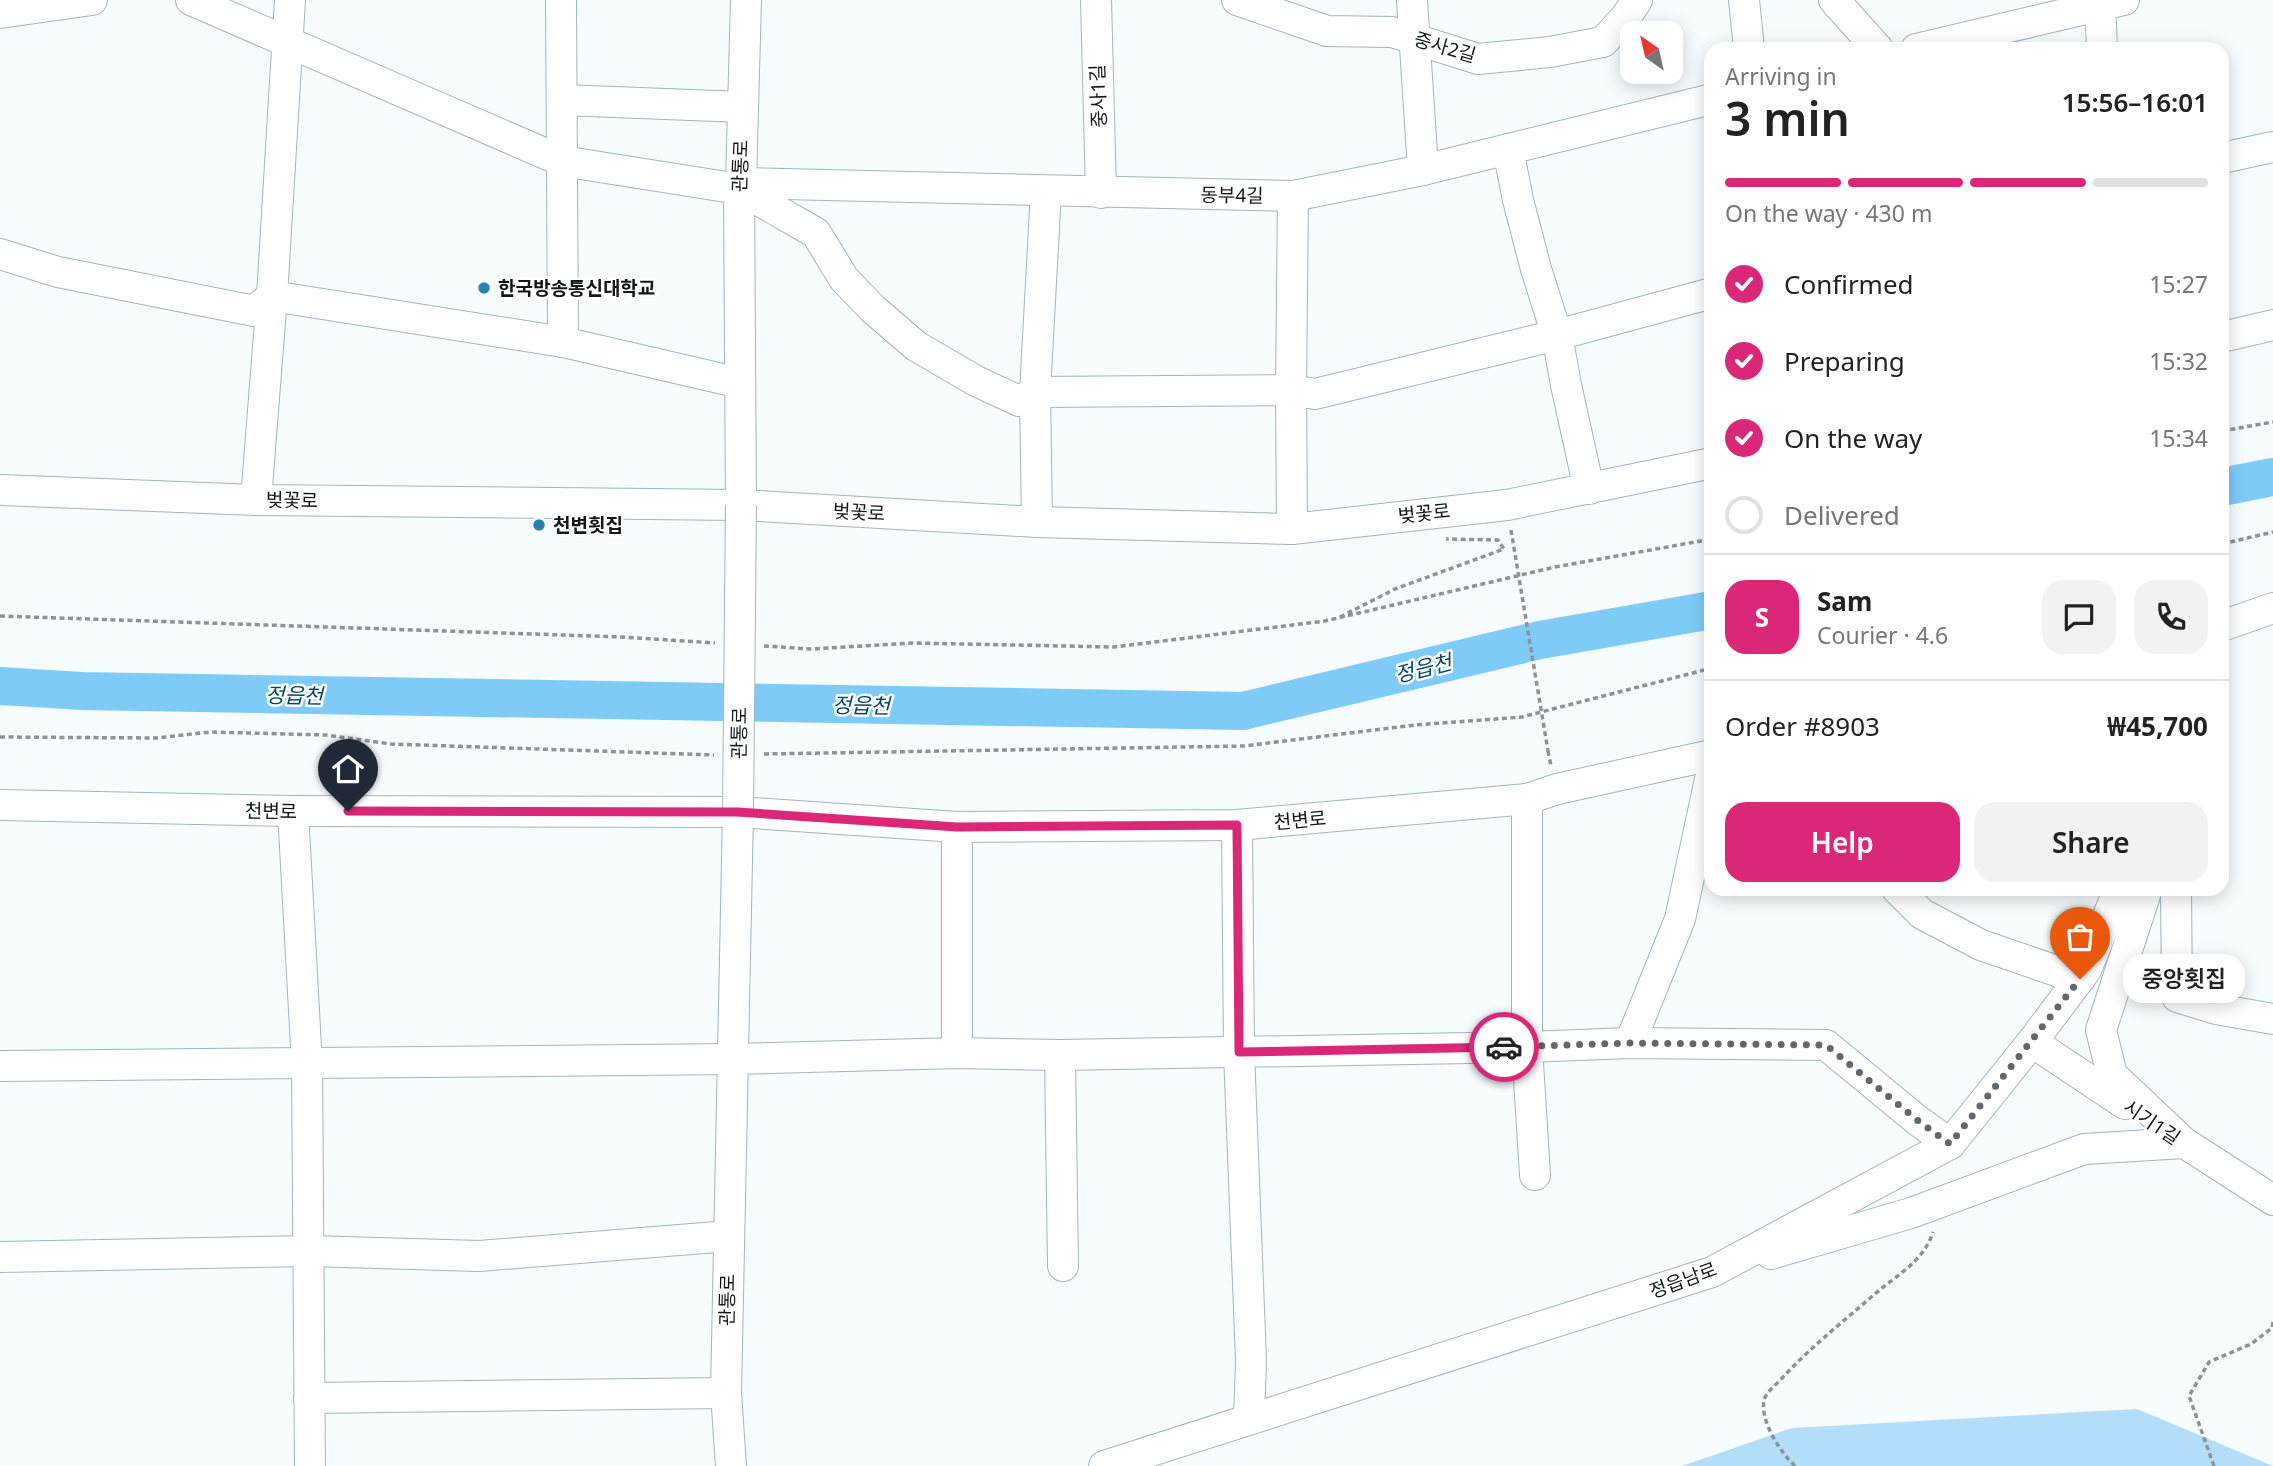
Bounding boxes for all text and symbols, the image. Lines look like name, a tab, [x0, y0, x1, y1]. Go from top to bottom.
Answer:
north arrow	[1620, 21, 1684, 84]
map controls	[1620, 21, 1683, 84]
street label: 중사2길	[1411, 26, 1479, 68]
text: Arriving in	[1725, 60, 1837, 92]
street label: 중사1길	[1084, 64, 1112, 128]
text: 15:56–16:01	[2062, 84, 2208, 120]
text: 3 min	[1725, 87, 1850, 149]
street label: 관통로	[726, 139, 754, 193]
street label: 동부4길	[1200, 181, 1264, 209]
text: On the way · 430 m	[1725, 197, 1932, 229]
icon: check	[1725, 265, 1763, 303]
text: Confirmed	[1784, 266, 1914, 302]
text: 15:27	[2149, 268, 2208, 300]
place label: 한국방송통신대학교	[498, 275, 655, 301]
marker: 한국방송통신대학교	[476, 280, 492, 296]
icon: check	[1725, 342, 1763, 380]
text: Preparing	[1784, 343, 1905, 379]
text: 15:32	[2149, 345, 2208, 377]
icon: check	[1725, 419, 1763, 457]
text: On the way	[1784, 420, 1922, 456]
text: 15:34	[2149, 422, 2208, 454]
street label: 벚꽃로	[266, 487, 318, 513]
street label: 벚꽃로	[1397, 497, 1451, 529]
text: Delivered	[1784, 497, 1900, 533]
street label: 벚꽃로	[832, 498, 886, 526]
place label: 천변횟집	[553, 512, 623, 538]
marker: 천변횟집	[531, 517, 547, 533]
button: chat	[2042, 580, 2116, 654]
button: phone	[2134, 580, 2208, 654]
text: Sam	[1817, 583, 1872, 619]
text: S	[1755, 599, 1769, 635]
text: Courier · 4.6	[1817, 619, 1948, 651]
water label: 정읍천	[1391, 647, 1457, 689]
water label: 정읍천	[265, 680, 326, 710]
water label: 정읍천	[832, 690, 893, 720]
street label: 관통로	[726, 707, 752, 759]
text: Order #8903	[1725, 708, 1880, 744]
text: ₩45,700	[2107, 708, 2208, 744]
pin	[318, 739, 378, 811]
icon: home	[329, 750, 367, 788]
street label: 천변로	[245, 798, 297, 824]
button: Help	[1725, 802, 1960, 882]
button: Share	[1974, 802, 2208, 882]
street label: 천변로	[1273, 805, 1327, 835]
pin	[2050, 907, 2110, 979]
icon: bag	[2061, 918, 2099, 956]
callout: 중앙횟집	[2122, 954, 2244, 1004]
text: 중앙횟집	[2142, 962, 2226, 994]
courier	[1469, 1012, 1539, 1082]
icon: car	[1485, 1028, 1523, 1066]
street label: 시기1길	[2118, 1094, 2186, 1150]
street label: 정읍남로	[1646, 1256, 1720, 1304]
street label: 관통로	[714, 1274, 740, 1326]

